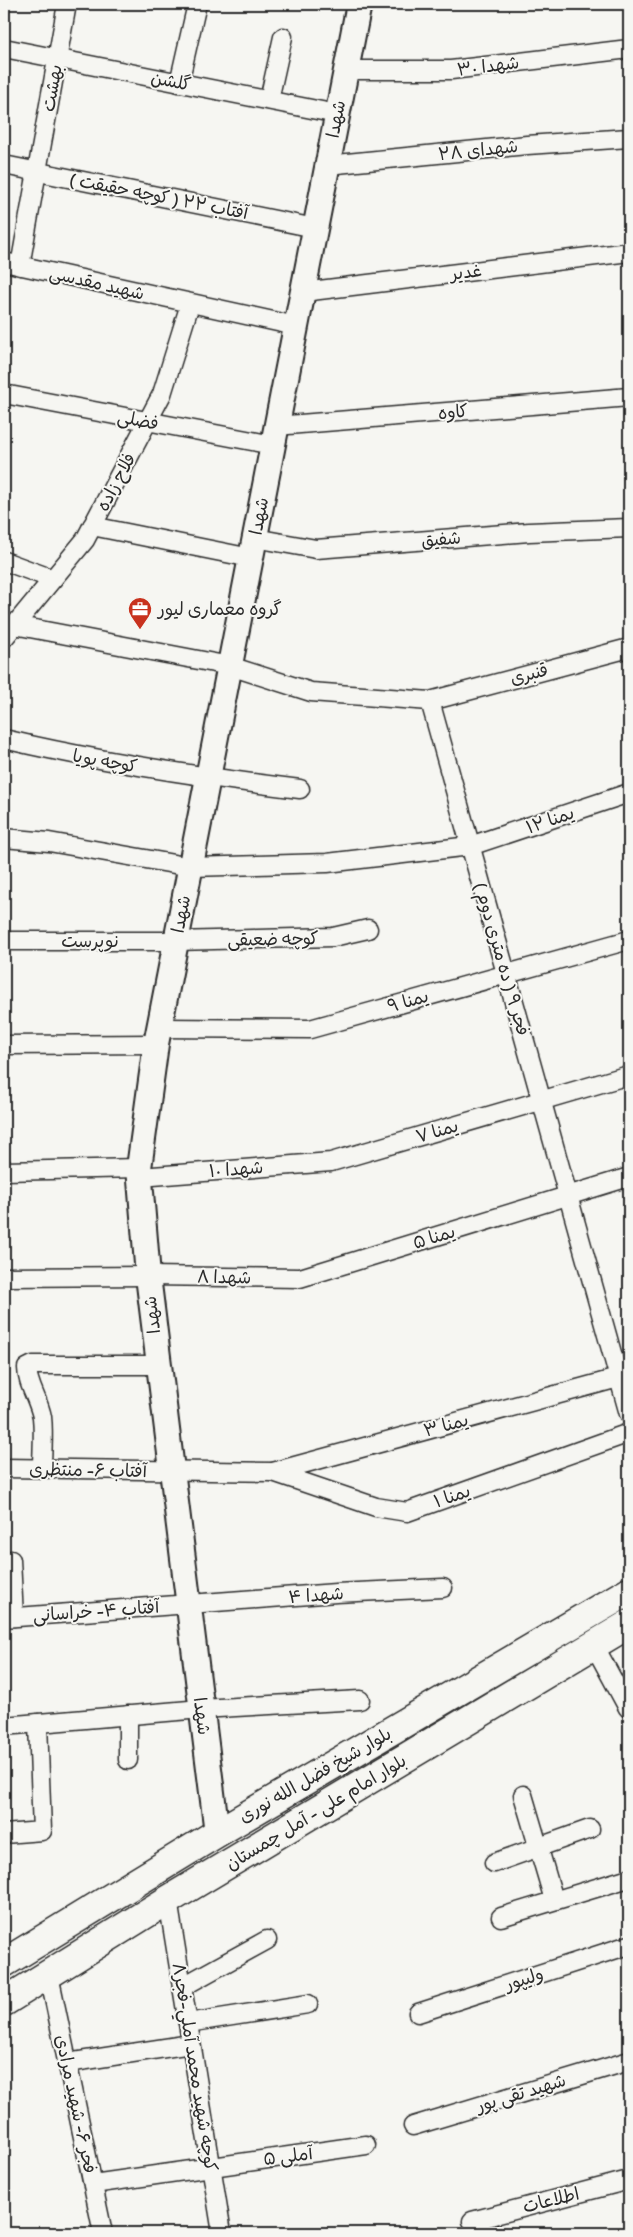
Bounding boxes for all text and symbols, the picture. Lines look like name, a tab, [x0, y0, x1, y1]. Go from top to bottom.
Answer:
street label: شهدا ۳۰	[456, 51, 520, 81]
street label: بهشت	[37, 63, 67, 113]
street label: گلشن	[149, 66, 193, 96]
street label: شهدا	[322, 98, 350, 140]
street label: شهدای ۲۸	[437, 135, 519, 165]
street label: آفتاب ۲۲ ( کوچه حقیقت )	[68, 168, 252, 225]
street label: غدیر	[447, 259, 483, 285]
street label: شهید مقدسی	[47, 261, 147, 305]
street label: کاوه	[437, 400, 469, 424]
street label: فضلی	[115, 405, 161, 435]
street label: فلاح زاده	[92, 449, 141, 515]
street label: شهدا	[245, 495, 273, 537]
street label: شفیق	[420, 526, 462, 552]
office icon: گروه معماری لیور	[127, 596, 153, 630]
place label: گروه معماری لیور	[156, 598, 282, 620]
street label: قنبری	[507, 658, 551, 690]
street label: کوچه پویا	[71, 744, 139, 779]
street label: یمنا ۱۲	[523, 802, 577, 838]
street label: فجر ۹ ( ده متری دوم )	[467, 880, 534, 1039]
street label: شهدا	[167, 893, 195, 935]
street label: کوچه ضعیقی	[227, 927, 319, 952]
street label: نوپرست	[61, 930, 119, 953]
street label: یمنا ۹	[385, 985, 431, 1017]
street label: یمنا ۷	[413, 1114, 461, 1148]
street label: شهدا ۱۰	[208, 1156, 264, 1182]
street label: یمنا ۵	[410, 1220, 458, 1254]
street label: شهدا ۸	[197, 1266, 251, 1288]
street label: شهدا	[139, 1295, 165, 1335]
street label: یمنا ۳	[421, 1408, 471, 1442]
street label: آفتاب ۶- منتظری	[29, 1458, 149, 1482]
street label: یمنا ۱	[431, 1480, 473, 1512]
street label: شهدا ۴	[288, 1582, 344, 1608]
street label: آفتاب ۴- خراسانی	[32, 1595, 162, 1626]
street label: شهدا	[189, 1696, 215, 1736]
street label: بلوار شیخ فضل الله نوری	[235, 1722, 396, 1829]
street label: بلوار امام علی - آمل چمستان	[222, 1749, 412, 1877]
street label: كوچه شهيد محمد آملي-فجر۸	[163, 1961, 222, 2174]
street label: ولیپور	[500, 1962, 546, 1997]
street label: فجر ۶- شهید مرادی	[51, 2033, 101, 2175]
street label: شهید تقی پور	[472, 2069, 569, 2119]
street label: آملی ۵	[262, 2142, 316, 2170]
street label: اطلاعات	[520, 2182, 582, 2218]

